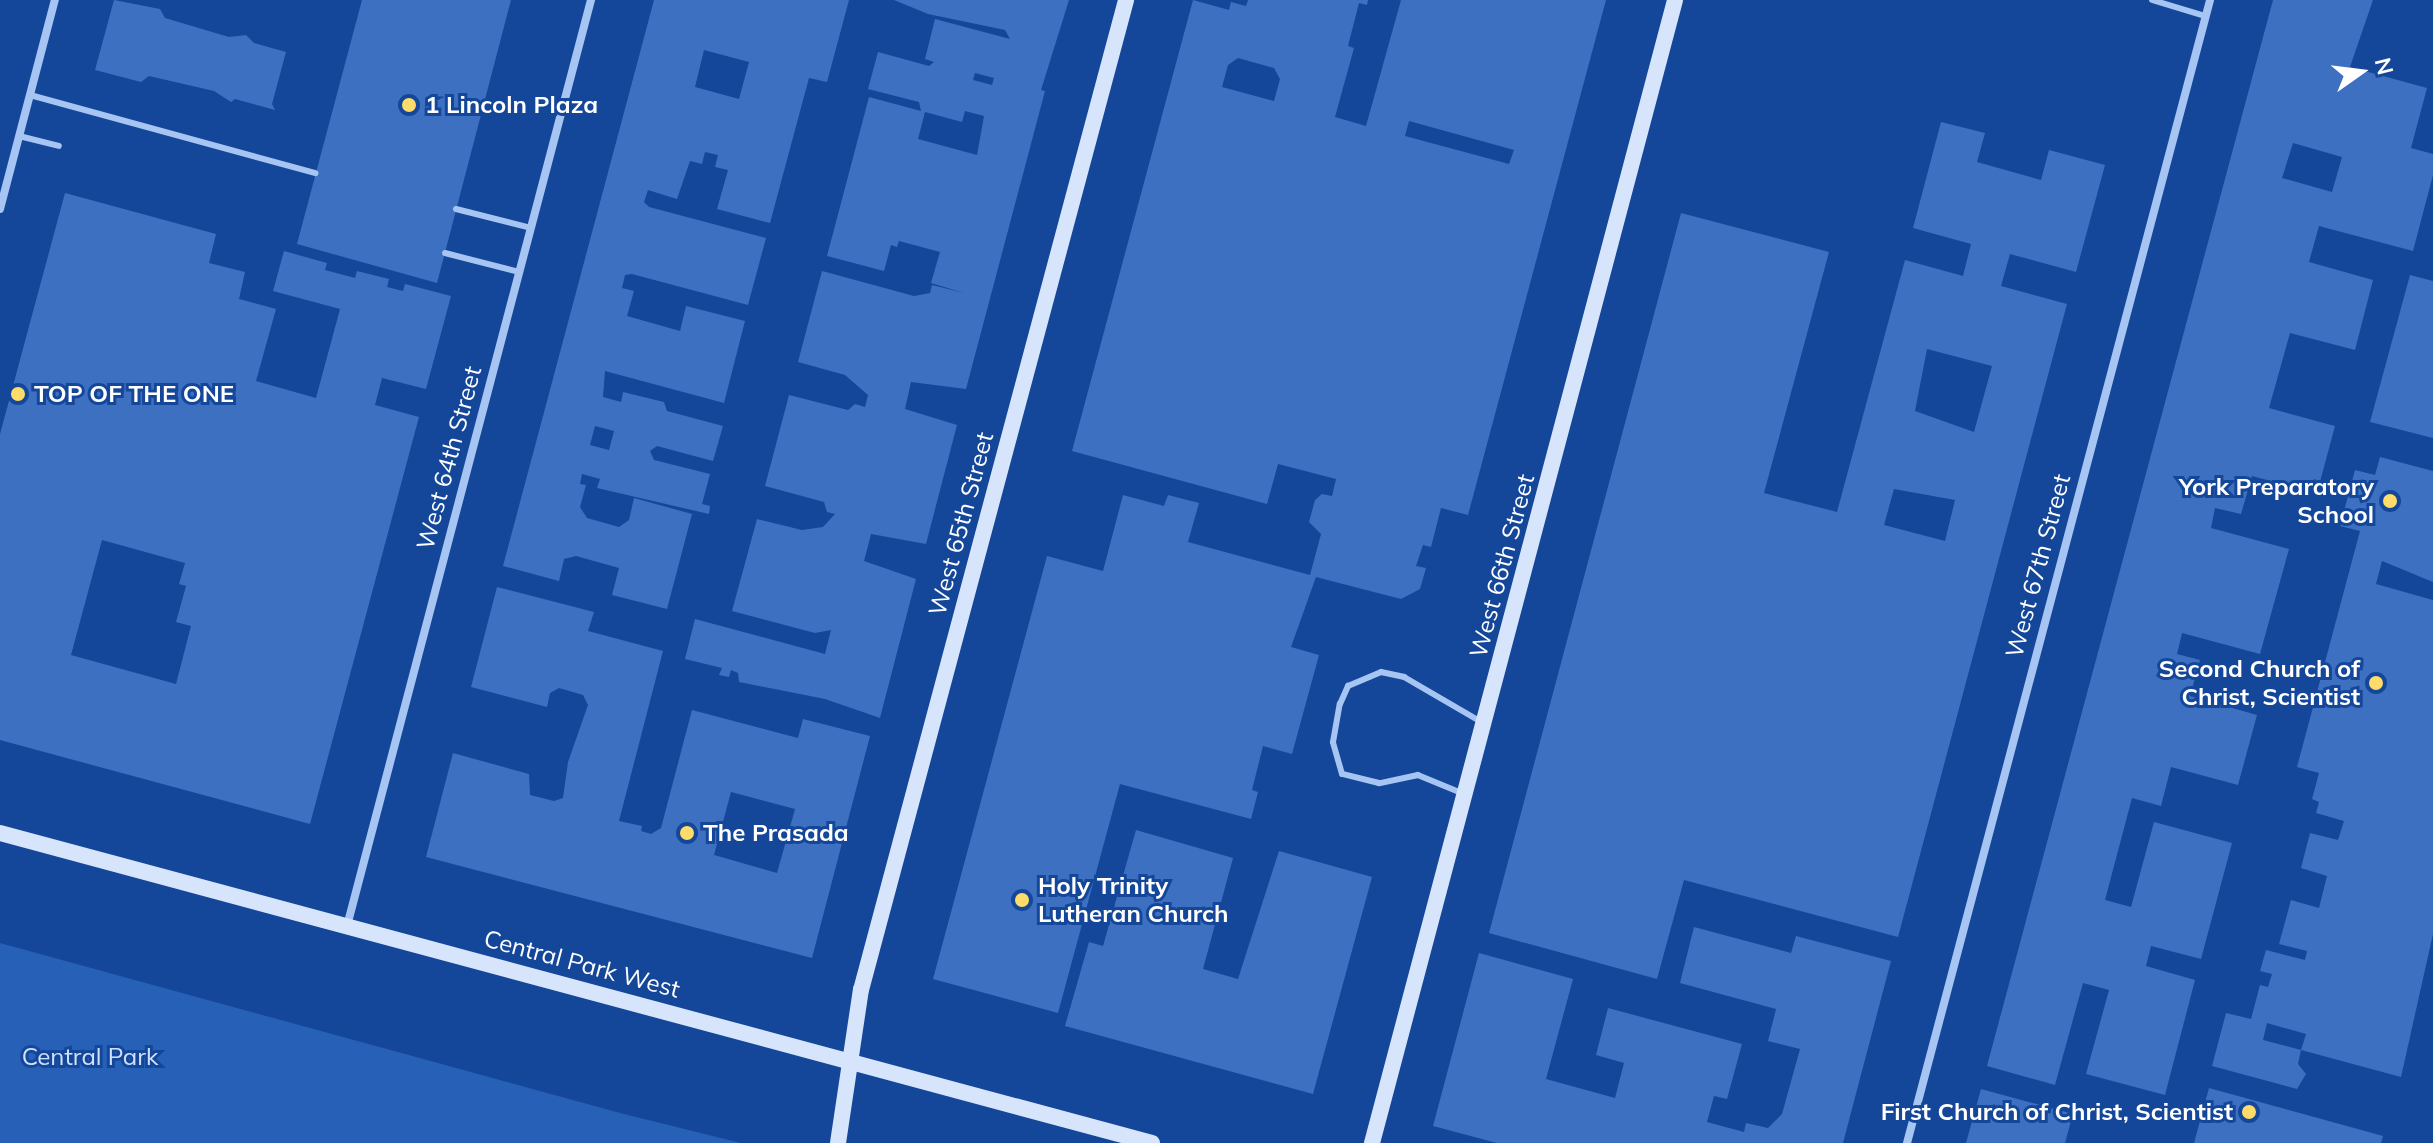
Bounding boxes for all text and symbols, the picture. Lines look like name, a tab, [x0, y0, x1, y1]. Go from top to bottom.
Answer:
north arrow	[2321, 32, 2401, 112]
text: N	[2369, 55, 2400, 78]
place label: 1 Lincoln Plaza	[425, 91, 598, 119]
marker: 1 Lincoln Plaza	[400, 96, 418, 114]
street label: West 64th Street	[411, 363, 487, 553]
place label: TOP OF THE ONE	[34, 380, 234, 408]
marker: TOP OF THE ONE	[9, 385, 27, 403]
street label: West 65th Street	[923, 429, 999, 619]
street label: West 66th Street	[1464, 471, 1540, 661]
street label: West 67th Street	[2000, 471, 2076, 661]
place label: York Preparatory School	[2179, 473, 2374, 529]
marker: York Preparatory School	[2381, 492, 2399, 510]
place label: Second Church of Christ, Scientist	[2159, 655, 2360, 711]
marker: Second Church of Christ, Scientist	[2367, 674, 2385, 692]
place label: The Prasada	[703, 819, 849, 847]
marker: The Prasada	[678, 824, 696, 842]
place label: Holy Trinity Lutheran Church	[1038, 872, 1228, 928]
marker: Holy Trinity Lutheran Church	[1013, 891, 1031, 909]
street label: Central Park West	[481, 924, 683, 1004]
park label: Central Park	[22, 1043, 158, 1071]
place label: First Church of Christ, Scientist	[1881, 1098, 2233, 1126]
marker: First Church of Christ, Scientist	[2240, 1103, 2258, 1121]

